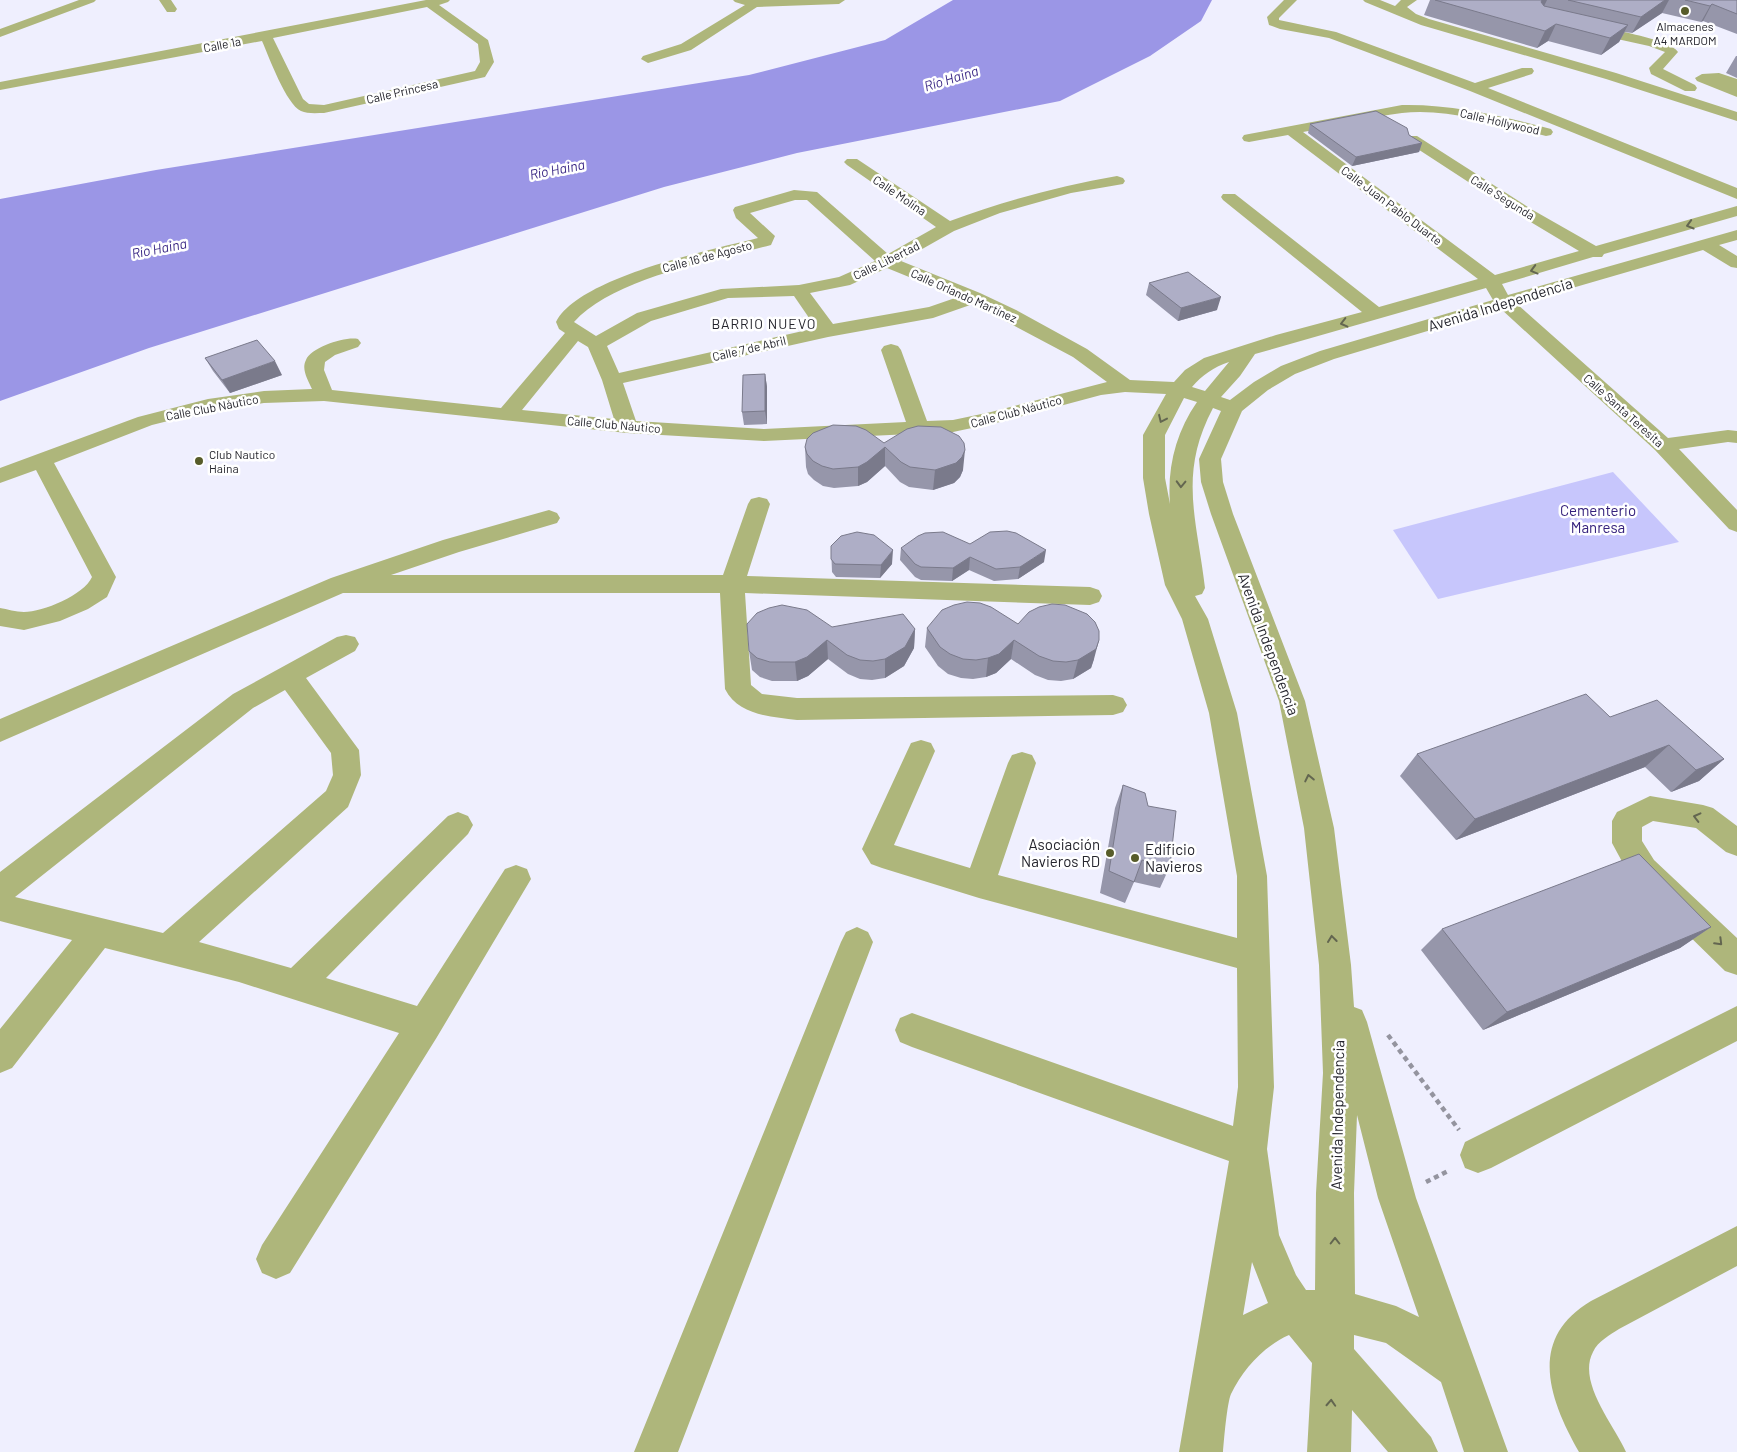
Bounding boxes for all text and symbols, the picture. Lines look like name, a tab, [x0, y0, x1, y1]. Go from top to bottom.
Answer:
marker: Almacenes A4 MARDOM	[1679, 5, 1691, 17]
place label: Almacenes A4 MARDOM	[1654, 19, 1716, 47]
street label: Calle 1a	[202, 34, 242, 54]
water label: Río Haina	[922, 62, 980, 94]
street label: Calle Princesa	[365, 76, 439, 106]
street label: Calle Hollywood	[1459, 105, 1541, 137]
water label: Río Haina	[528, 155, 586, 183]
street label: Calle Juan Pablo Duarte	[1339, 163, 1445, 247]
street label: Calle Molina	[871, 172, 929, 218]
street label: Calle Segunda	[1468, 172, 1538, 222]
one-way arrow	[1687, 220, 1695, 230]
water label: Río Haina	[130, 234, 188, 262]
street label: Calle 16 de Agosto	[661, 237, 753, 275]
street label: Calle Libertad	[851, 238, 921, 282]
one-way arrow	[1530, 264, 1539, 274]
street label: Calle Orlando Martínez	[909, 265, 1019, 325]
street label: Avenida Independencia	[1426, 273, 1574, 335]
district label: BARRIO NUEVO	[711, 315, 817, 332]
one-way arrow	[1339, 317, 1348, 328]
street label: Calle 7 de Abril	[711, 333, 787, 363]
street label: Calle Santa Teresita	[1581, 371, 1667, 449]
street label: Calle Club Náutico	[165, 391, 259, 423]
street label: Calle Club Náutico	[969, 392, 1063, 430]
street label: Calle Club Náutico	[567, 413, 661, 435]
one-way arrow	[1158, 414, 1169, 423]
place label: Club Nautico Haina	[209, 447, 275, 475]
marker: Club Nautico Haina	[193, 455, 205, 467]
one-way arrow	[1175, 480, 1186, 488]
park label: Cementerio Manresa	[1560, 501, 1636, 536]
street label: Avenida Independencia	[1235, 570, 1303, 718]
one-way arrow	[1304, 774, 1314, 783]
one-way arrow	[1693, 812, 1702, 823]
place label: Asociación Navieros RD	[1021, 835, 1100, 870]
place label: Edificio Navieros	[1145, 840, 1202, 875]
marker: Asociación Navieros RD	[1104, 847, 1116, 859]
marker: Edificio Navieros	[1129, 852, 1141, 864]
one-way arrow	[1327, 935, 1338, 943]
one-way arrow	[1713, 936, 1722, 945]
street label: Avenida Independencia	[1327, 1040, 1347, 1190]
one-way arrow	[1330, 1237, 1340, 1244]
one-way arrow	[1326, 1399, 1336, 1407]

